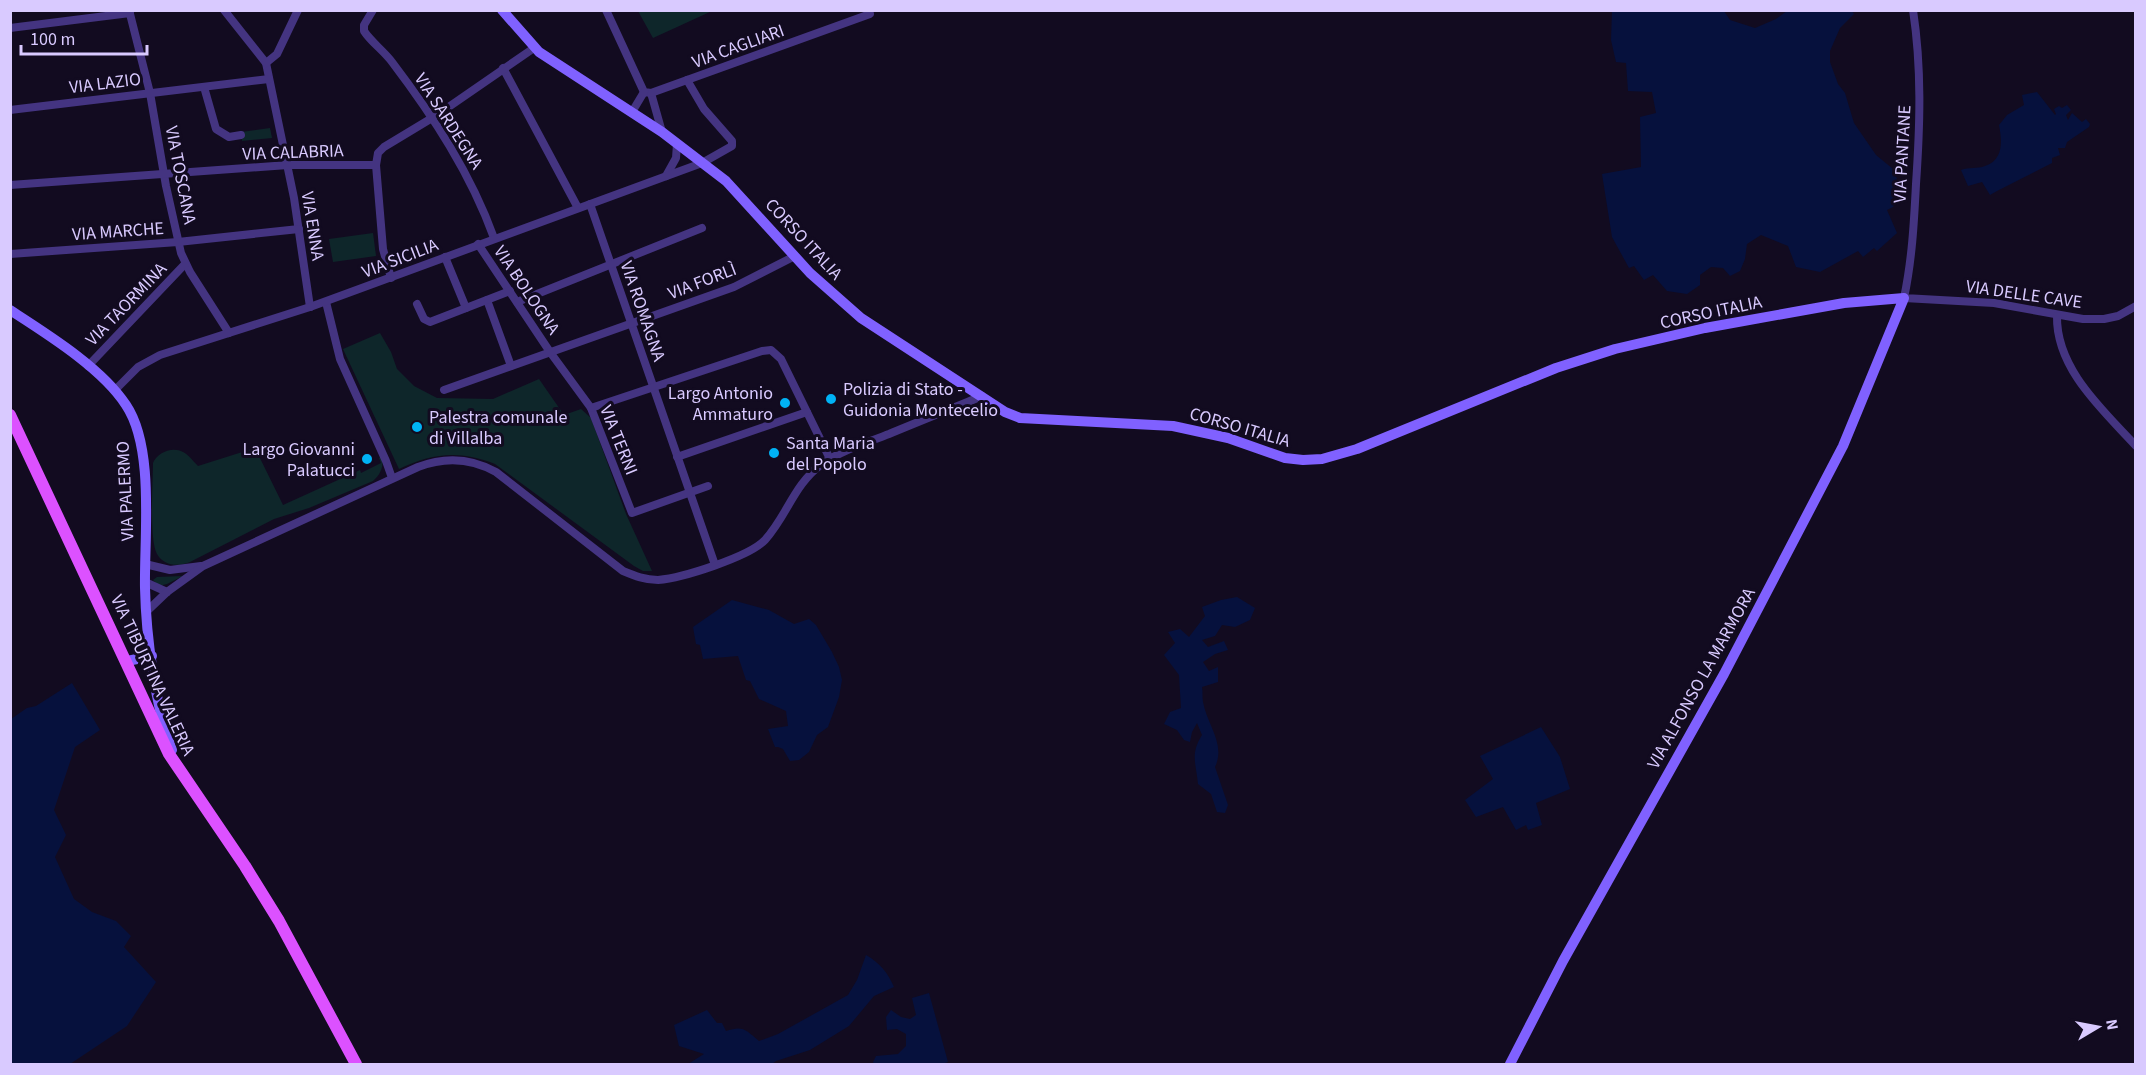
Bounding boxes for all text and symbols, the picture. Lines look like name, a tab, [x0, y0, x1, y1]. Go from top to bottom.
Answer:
scale bar	[21, 18, 147, 56]
street label: VIA CAGLIARI	[689, 18, 788, 75]
text: 100 m	[30, 27, 75, 52]
street label: VIA LAZIO	[68, 67, 142, 100]
street label: VIA SARDEGNA	[408, 68, 489, 174]
street label: VIA PANTANE	[1887, 104, 1918, 204]
street label: VIA TOSCANA	[159, 124, 202, 227]
street label: VIA CALABRIA	[242, 138, 344, 167]
street label: VIA ENNA	[295, 190, 330, 263]
street label: CORSO ITALIA	[759, 193, 848, 286]
street label: VIA MARCHE	[71, 216, 165, 247]
street label: VIA SICILIA	[358, 232, 442, 284]
street label: VIA BOLOGNA	[488, 241, 566, 340]
street label: VIA TAORMINA	[80, 257, 173, 352]
street label: VIA FORLÌ	[664, 257, 740, 306]
street label: VIA ROMAGNA	[614, 258, 671, 365]
street label: VIA DELLE CAVE	[1964, 274, 2084, 315]
street label: CORSO ITALIA	[1658, 289, 1765, 335]
place label: Polizia di Stato - Guidonia Montecelio	[843, 377, 998, 423]
place label: Largo Antonio Ammaturo	[668, 381, 773, 427]
marker: Polizia di Stato - Guidonia Montecelio	[824, 392, 838, 406]
marker: Largo Antonio Ammaturo	[778, 396, 792, 410]
street label: CORSO ITALIA	[1187, 401, 1293, 454]
street label: VIA TERNI	[593, 402, 644, 479]
place label: Palestra comunale di Villalba	[429, 405, 568, 451]
marker: Palestra comunale di Villalba	[410, 420, 424, 434]
place label: Santa Maria del Popolo	[786, 431, 875, 477]
place label: Largo Giovanni Palatucci	[242, 437, 355, 483]
street label: VIA PALERMO	[110, 440, 141, 542]
marker: Santa Maria del Popolo	[767, 446, 781, 460]
marker: Largo Giovanni Palatucci	[360, 452, 374, 466]
street label: VIA ALFONSO LA MARMORA	[1641, 583, 1762, 773]
street label: VIA TIBURTINA VALERIA	[104, 591, 201, 760]
north arrow	[2068, 997, 2128, 1057]
text: N	[2100, 1017, 2124, 1032]

